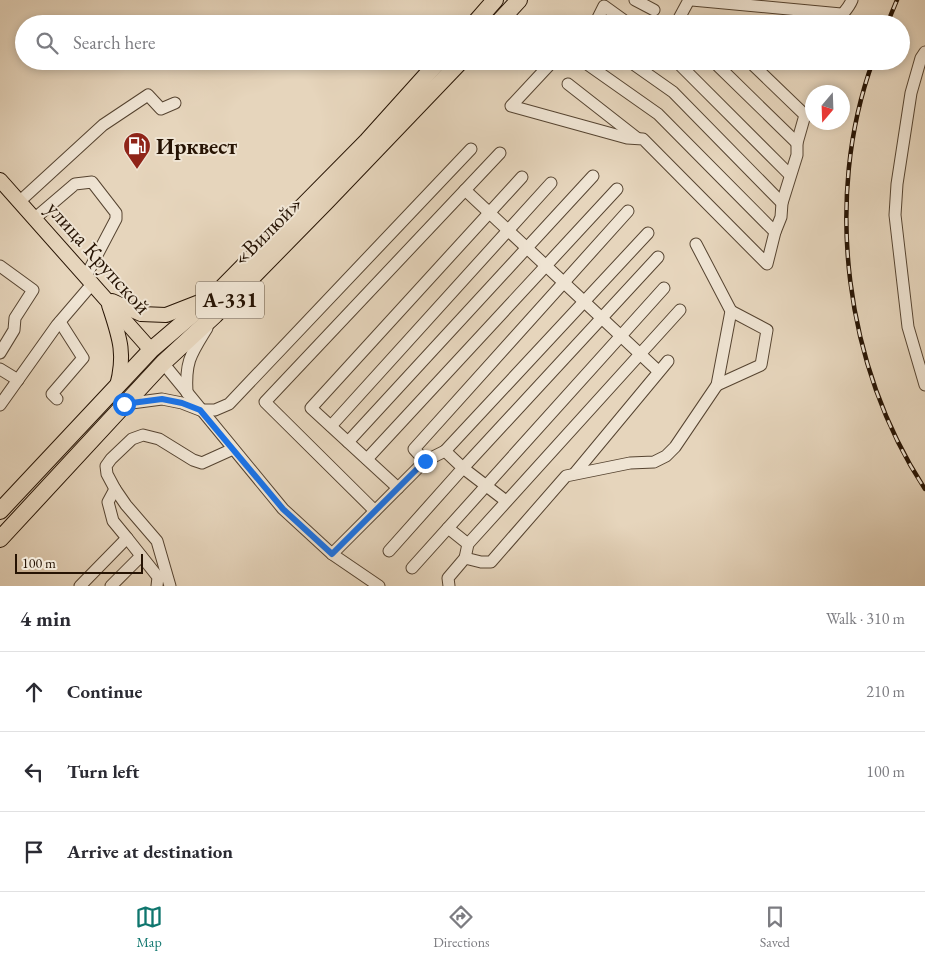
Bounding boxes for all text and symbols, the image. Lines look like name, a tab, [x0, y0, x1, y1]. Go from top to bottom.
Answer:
search box	[15, 15, 910, 70]
icon: search	[33, 29, 61, 57]
text: Search here	[73, 30, 155, 55]
north arrow	[805, 85, 850, 130]
fuel station icon: Ирквест	[122, 131, 152, 170]
place label: Ирквест	[156, 132, 237, 161]
street label: «Вилюй»	[226, 189, 309, 272]
street label: улица Крупской	[40, 194, 158, 320]
road number: А-331	[196, 282, 264, 318]
route start	[113, 393, 136, 416]
route end	[414, 450, 437, 473]
scale bar	[15, 551, 142, 574]
text: 100 m	[22, 554, 56, 572]
text: 4 min	[20, 605, 71, 632]
text: Walk · 310 m	[826, 608, 905, 629]
icon: ahead	[20, 678, 48, 706]
text: Continue	[67, 679, 142, 704]
text: 210 m	[866, 681, 905, 702]
icon: left	[20, 758, 48, 786]
text: Turn left	[67, 759, 139, 784]
text: 100 m	[866, 761, 905, 782]
icon: arrive	[20, 838, 48, 866]
text: Arrive at destination	[67, 839, 233, 864]
tab: Map	[135, 903, 163, 951]
tab: Directions	[433, 903, 490, 951]
tab: Saved	[760, 903, 790, 951]

